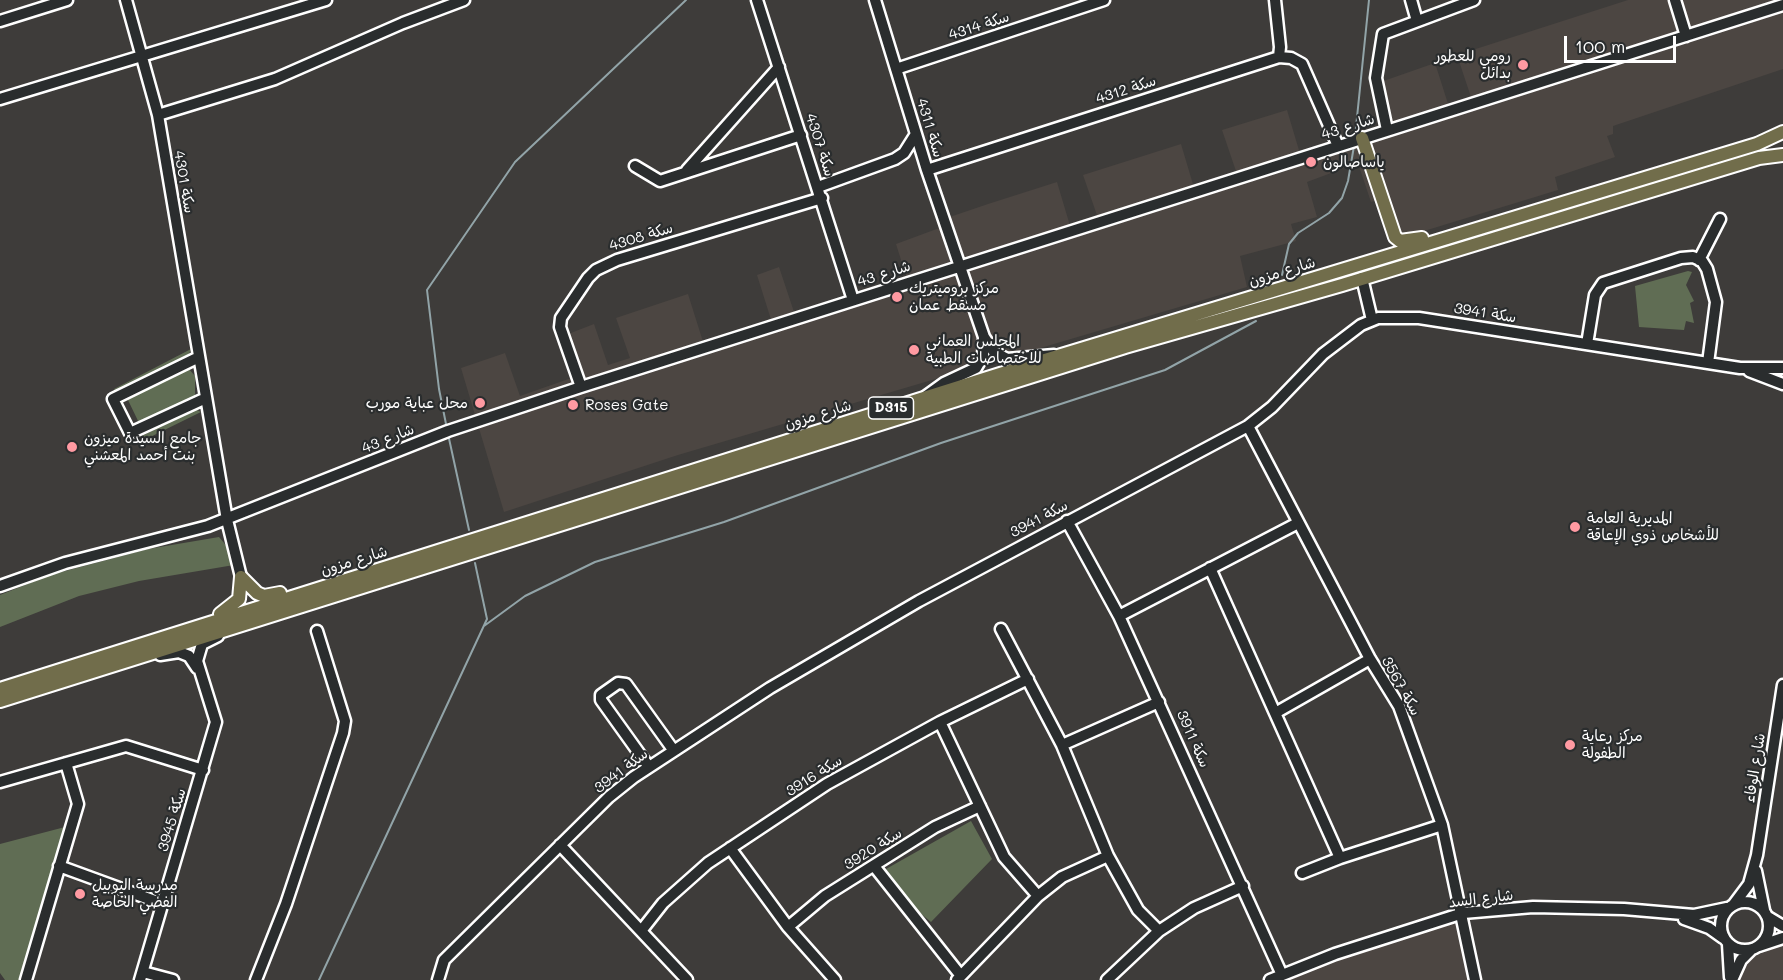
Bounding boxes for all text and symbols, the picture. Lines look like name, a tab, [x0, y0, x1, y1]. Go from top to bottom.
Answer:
street label: سكة 4314	[946, 8, 1012, 44]
scale bar	[1567, 24, 1680, 62]
text: 100 m	[1575, 34, 1625, 58]
place label: رومي للعطور بدائل	[1435, 47, 1511, 82]
marker: رومي للعطور بدائل	[1516, 58, 1530, 72]
street label: سكة 4312	[1094, 72, 1158, 108]
street label: سكة 4311	[913, 96, 947, 160]
street label: شارع 43	[1319, 110, 1377, 144]
street label: سكة 4307	[801, 111, 839, 179]
street label: سكة 4301	[170, 149, 198, 215]
place label: ياساصالون	[1323, 153, 1385, 171]
marker: ياساصالون	[1304, 155, 1318, 169]
street label: سكة 4308	[607, 219, 675, 255]
street label: شارع مزون	[1246, 253, 1318, 291]
street label: شارع 43	[855, 257, 913, 291]
place label: مركز بروميتريك مسقط عمان	[909, 279, 999, 314]
marker: مركز بروميتريك مسقط عمان	[890, 290, 904, 304]
street label: سكة 3941	[1452, 299, 1518, 327]
place label: المجلس العماني للاختصاصات الطبية	[926, 332, 1042, 367]
marker: المجلس العماني للاختصاصات الطبية	[907, 343, 921, 357]
place label: محل عباية مورب	[366, 394, 468, 412]
marker: محل عباية مورب	[473, 396, 487, 410]
place label: Roses Gate	[585, 396, 669, 414]
street label: شارع مزون	[782, 396, 854, 434]
road number: D315	[868, 397, 914, 419]
marker: Roses Gate	[566, 398, 580, 412]
street label: شارع 43	[359, 420, 417, 458]
place label: جامع السيدة ميزون بنت أحمد المعشني	[84, 429, 202, 464]
marker: جامع السيدة ميزون بنت أحمد المعشني	[65, 440, 79, 454]
street label: سكة 3941	[1007, 496, 1071, 542]
place label: المديرية العامة للأشخاص ذوي الإعاقة	[1587, 509, 1719, 544]
marker: المديرية العامة للأشخاص ذوي الإعاقة	[1568, 520, 1582, 534]
street label: شارع مزون	[318, 542, 390, 580]
street label: سكة 3567	[1377, 653, 1425, 719]
street label: سكة 3911	[1172, 708, 1214, 770]
place label: مركز رعاية الطفولة	[1582, 727, 1643, 762]
street label: شارع الوفاء	[1741, 732, 1769, 804]
marker: مركز رعاية الطفولة	[1563, 738, 1577, 752]
street label: سكة 3941	[590, 745, 652, 797]
street label: سكة 3916	[782, 752, 846, 800]
street label: سكة 3945	[154, 786, 190, 854]
street label: سكة 3920	[841, 824, 905, 874]
place label: مدرسة اليوبيل الفضي الخاصة	[92, 876, 178, 911]
street label: شارع السد	[1448, 886, 1514, 912]
marker: مدرسة اليوبيل الفضي الخاصة	[73, 887, 87, 901]

